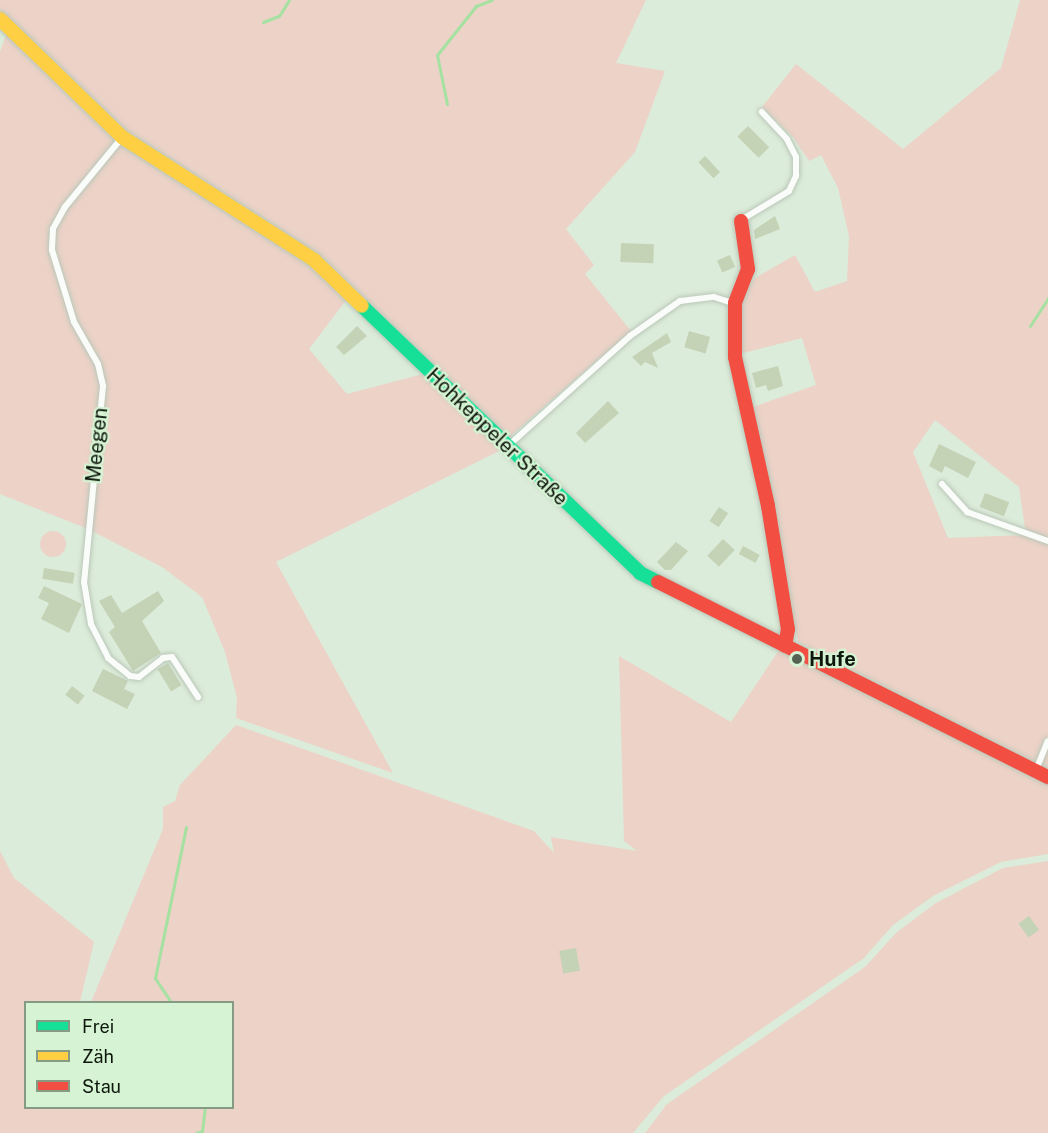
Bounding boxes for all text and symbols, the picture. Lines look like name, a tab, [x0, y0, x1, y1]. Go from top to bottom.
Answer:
street label: Hohkeppeler Straße	[421, 363, 573, 511]
street label: Meegen	[81, 406, 113, 484]
place label: Hufe	[809, 647, 856, 671]
marker: Hufe	[790, 652, 804, 666]
legend	[24, 1001, 234, 1109]
text: Frei	[82, 1016, 114, 1037]
text: Zäh	[82, 1046, 114, 1067]
text: Stau	[82, 1076, 121, 1097]

